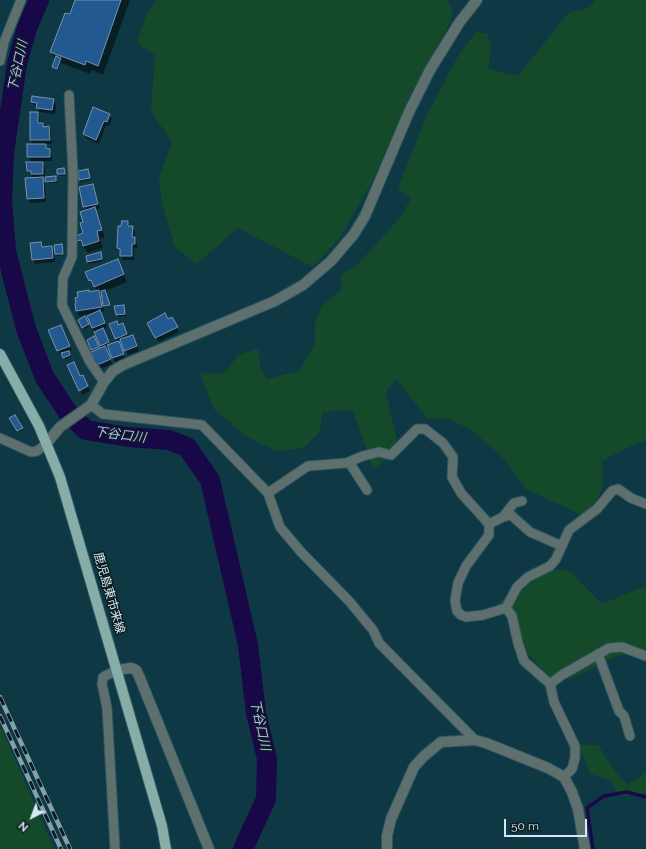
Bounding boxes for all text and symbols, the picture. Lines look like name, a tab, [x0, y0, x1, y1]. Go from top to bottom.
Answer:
water label: 下谷口川	[5, 39, 31, 93]
water label: 下谷口川	[93, 424, 147, 446]
street label: 鹿児島東市来線	[91, 551, 127, 635]
water label: 下谷口川	[247, 698, 273, 752]
north arrow	[12, 797, 52, 837]
scale bar	[506, 811, 589, 837]
text: N	[16, 819, 31, 834]
text: 50 m	[511, 819, 539, 833]

